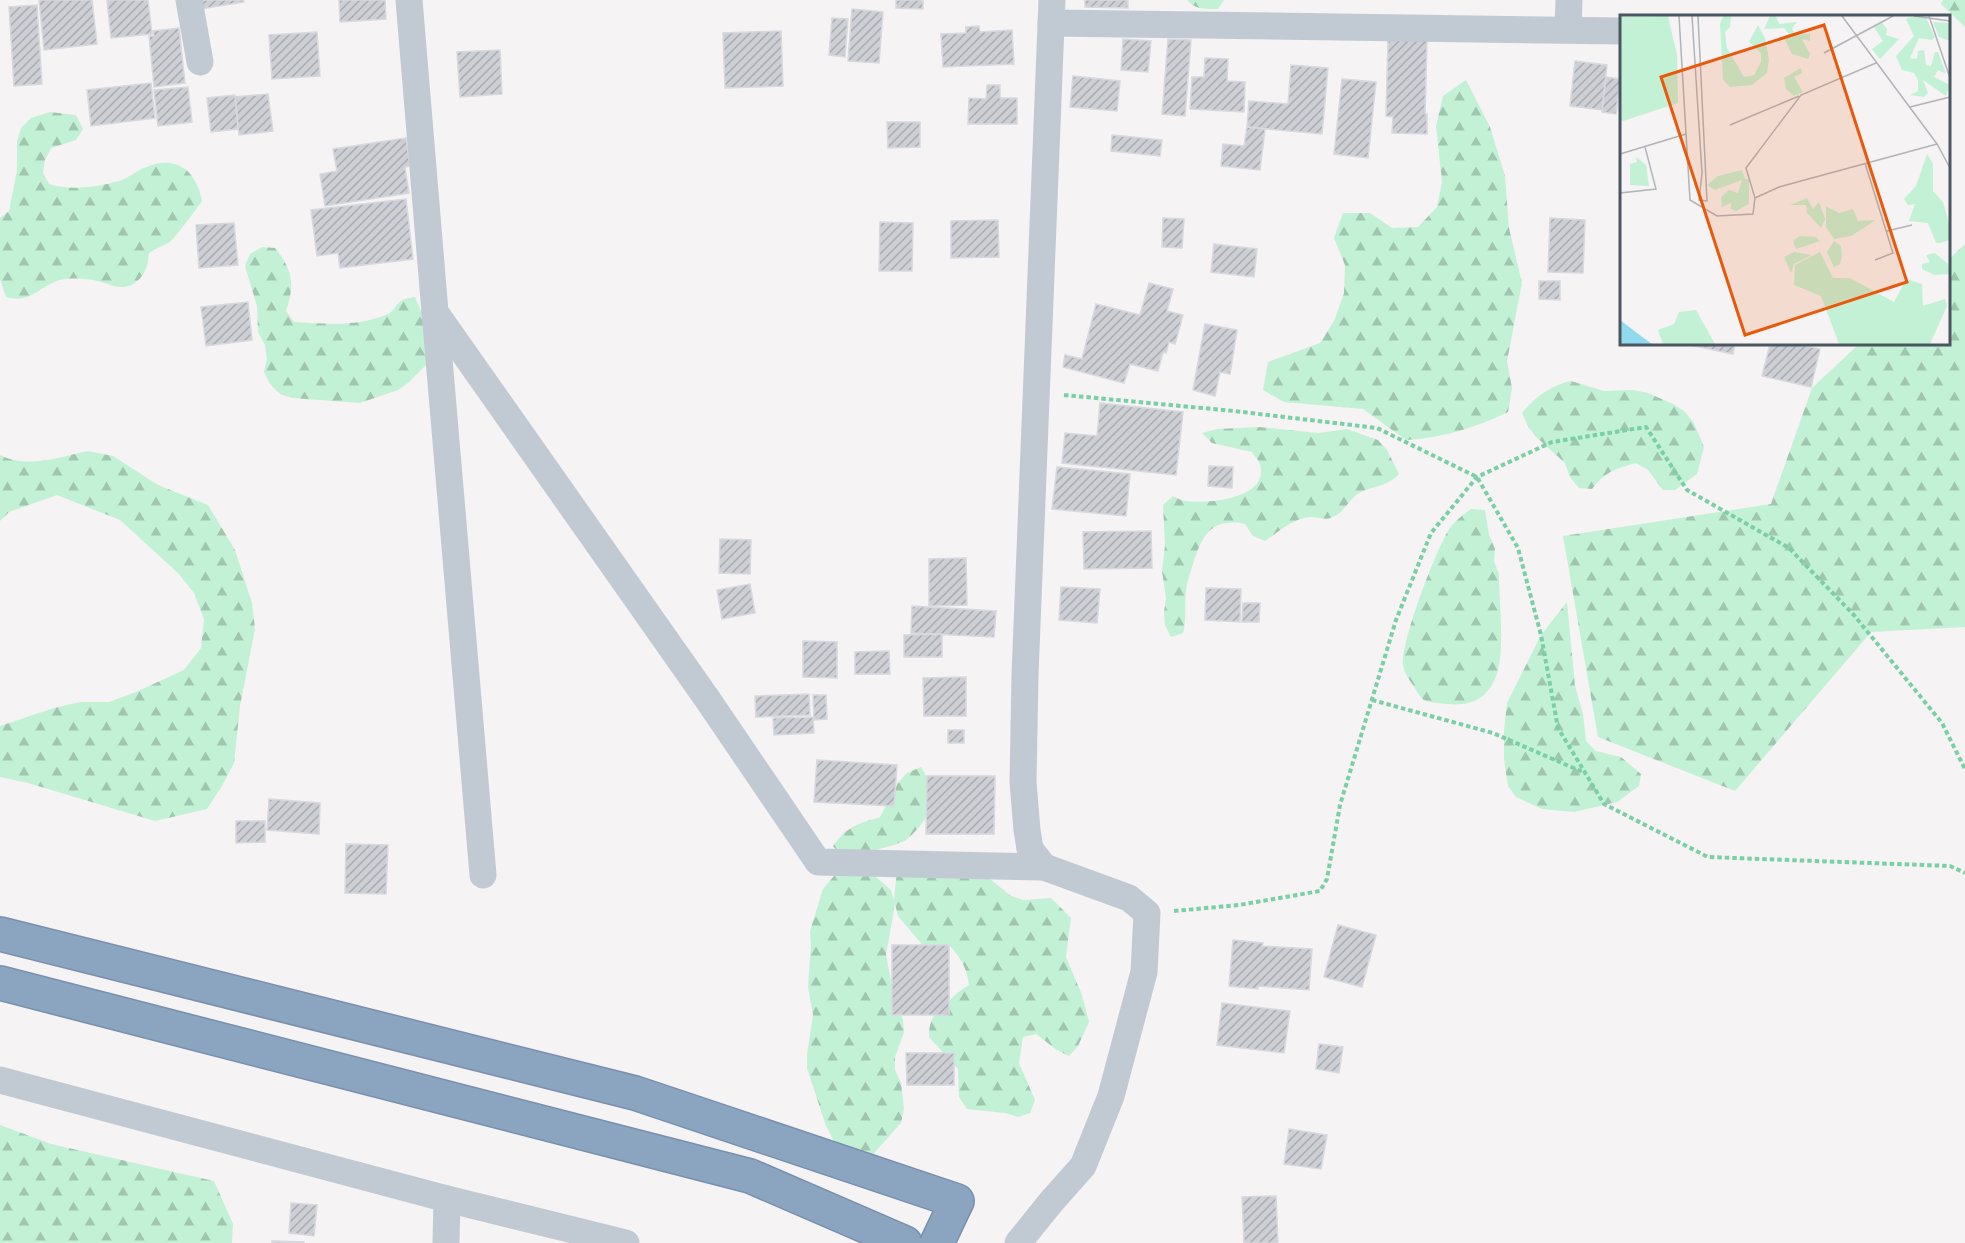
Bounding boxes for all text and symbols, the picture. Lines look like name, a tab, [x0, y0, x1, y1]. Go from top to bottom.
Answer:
inset map	[1620, 15, 1950, 345]

